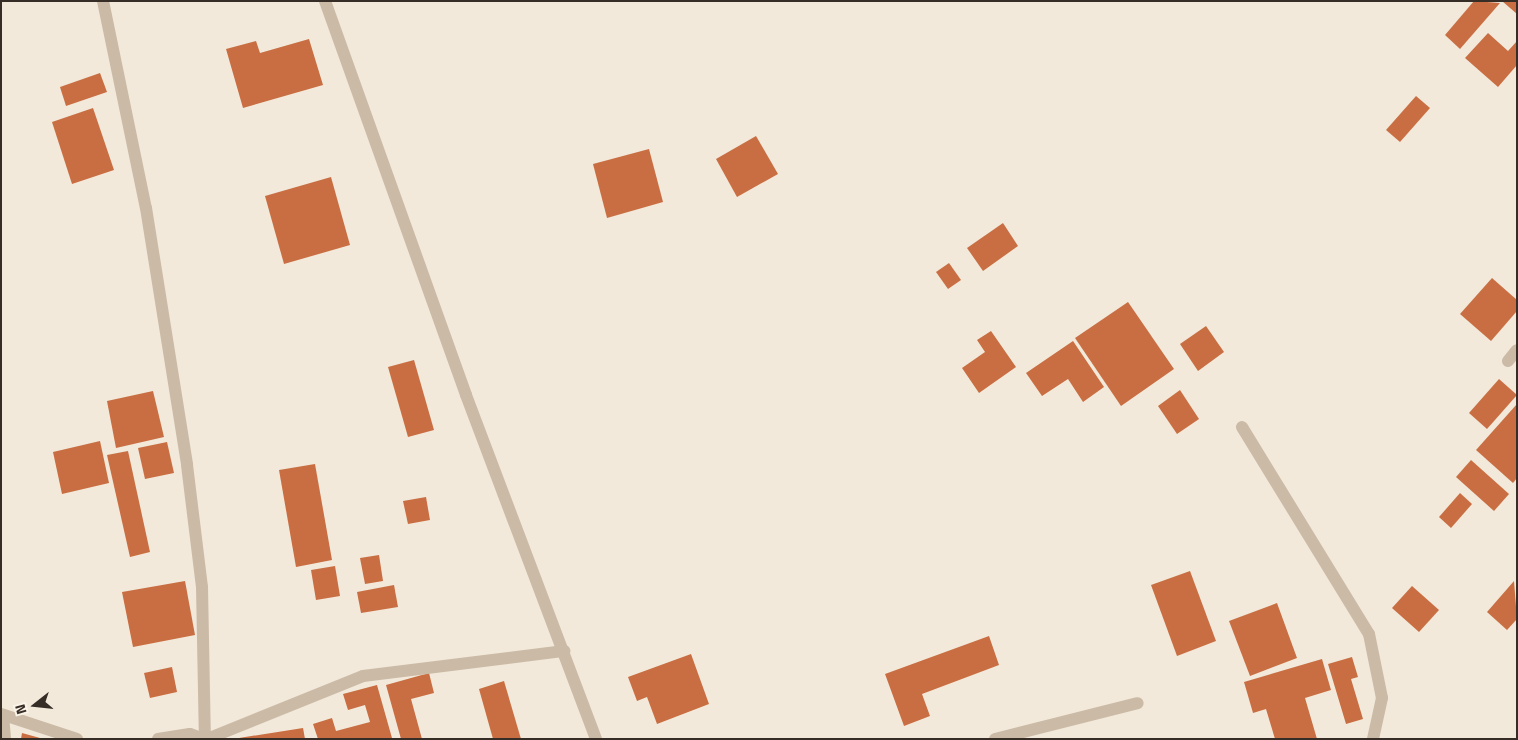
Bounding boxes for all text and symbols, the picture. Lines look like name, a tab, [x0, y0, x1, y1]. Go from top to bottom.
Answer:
north arrow	[10, 680, 60, 730]
text: N	[9, 702, 32, 717]

